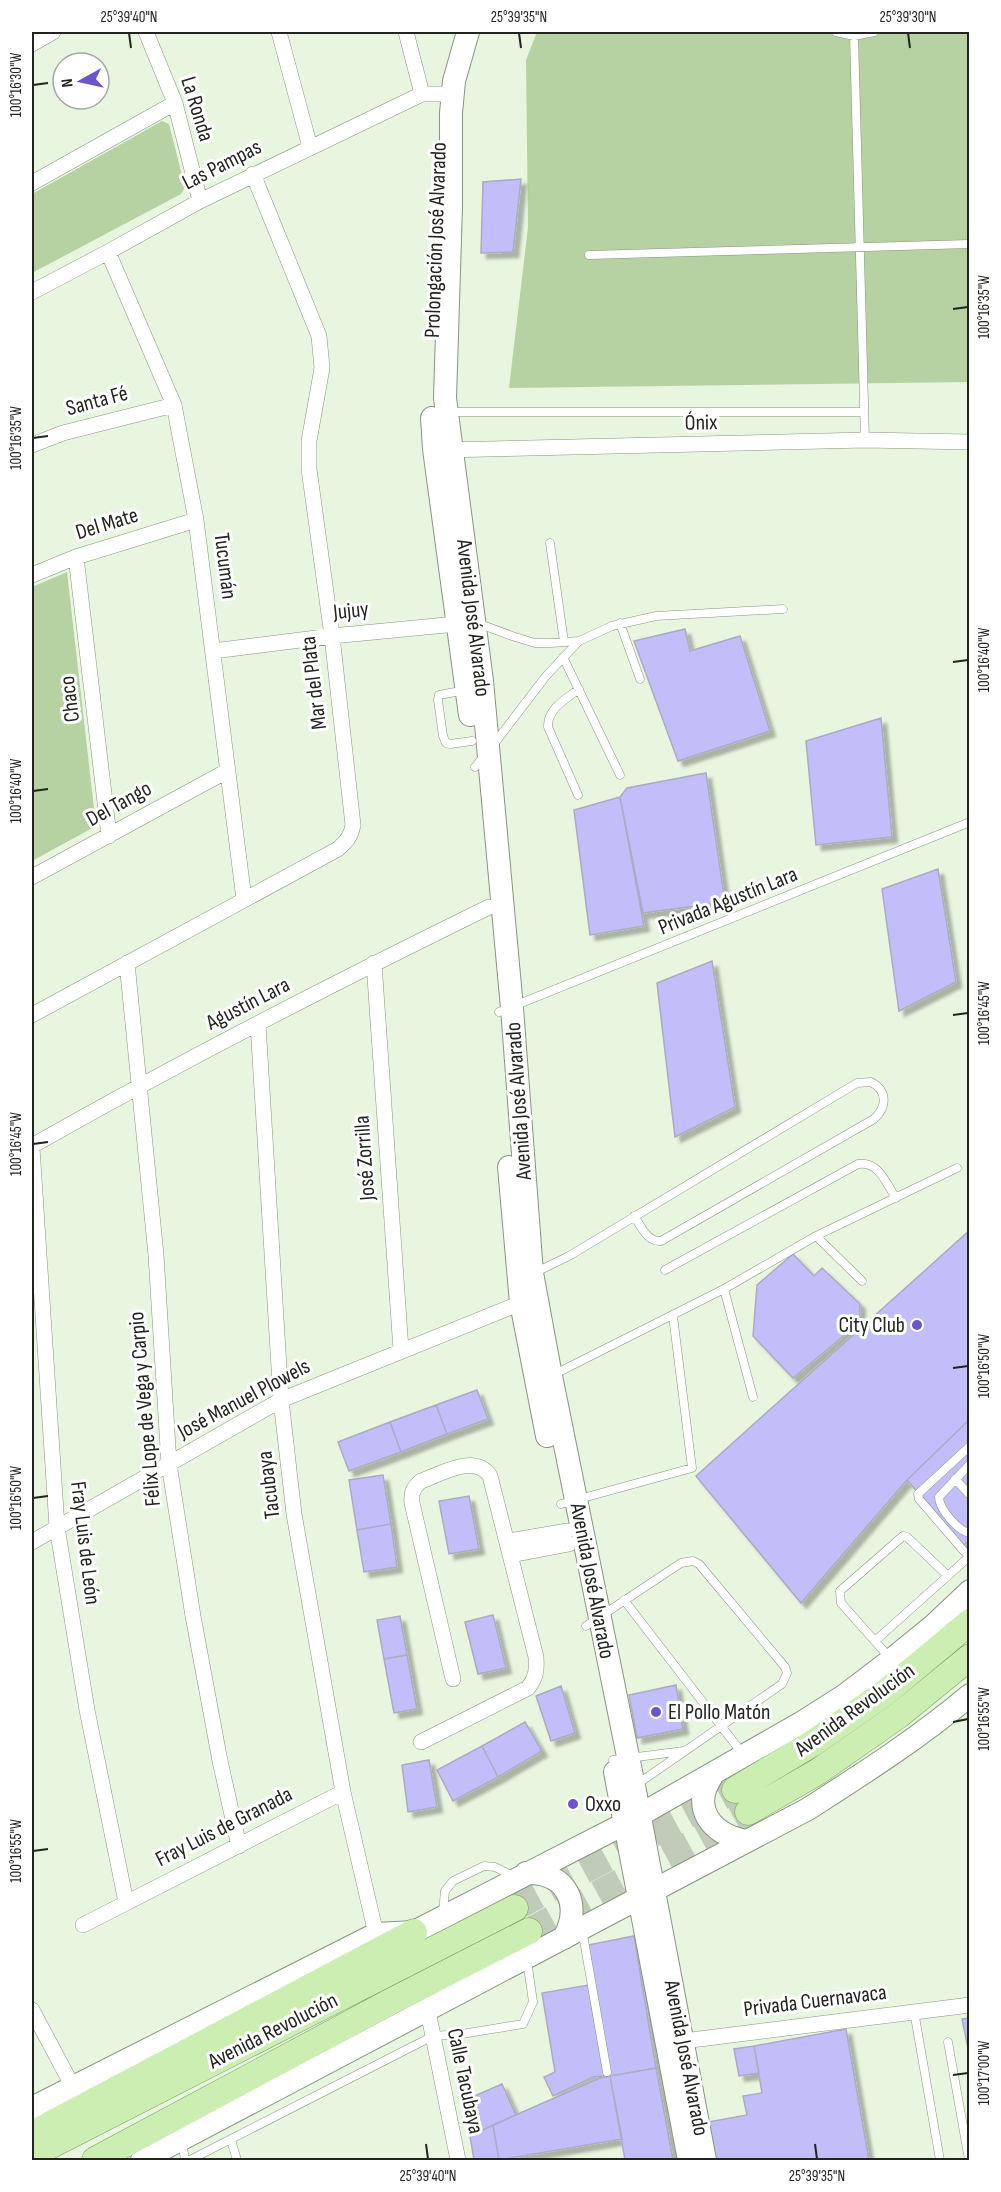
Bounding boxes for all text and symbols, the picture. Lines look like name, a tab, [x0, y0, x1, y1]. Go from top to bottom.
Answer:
text: 25°39'40"N	[101, 8, 157, 27]
text: 25°39'35"N	[491, 8, 547, 27]
text: 25°39'30"N	[880, 8, 936, 27]
north arrow	[51, 51, 111, 111]
text: 100°16'30"W	[7, 53, 26, 117]
street label: La Ronda	[174, 73, 220, 145]
text: N	[58, 77, 78, 88]
street label: Las Pampas	[178, 134, 266, 196]
street label: Prolongación José Alvarado	[419, 142, 453, 338]
text: 100°16'35"W	[975, 275, 994, 339]
street label: Santa Fé	[63, 380, 131, 422]
text: 100°16'35"W	[7, 406, 26, 470]
street label: Ónix	[684, 409, 718, 437]
street label: Del Mate	[72, 502, 142, 546]
street label: Tucumán	[208, 531, 242, 601]
street label: Avenida José Alvarado	[450, 537, 496, 698]
street label: Jujuy	[331, 596, 370, 626]
text: 100°16'40"W	[975, 628, 994, 692]
street label: Mar del Plata	[295, 635, 333, 731]
street label: Chaco	[54, 674, 86, 724]
text: 100°16'40"W	[7, 759, 26, 823]
street label: Del Tango	[82, 775, 156, 833]
street label: Privada Agustín Lara	[654, 861, 802, 941]
street label: Agustín Lara	[201, 971, 294, 1037]
text: 100°16'45"W	[975, 981, 994, 1045]
street label: Avenida José Alvarado	[500, 1021, 538, 1182]
text: 100°16'45"W	[7, 1112, 26, 1176]
street label: José Zorrilla	[349, 1115, 382, 1202]
street label: Félix Lope de Vega y Carpio	[123, 1311, 167, 1507]
place label: City Club	[838, 1312, 905, 1339]
marker: City Club	[910, 1318, 924, 1332]
text: 100°16'50"W	[975, 1334, 994, 1398]
street label: José Manuel Plowels	[172, 1353, 315, 1446]
street label: Tacubaya	[251, 1450, 287, 1520]
text: 100°16'50"W	[7, 1466, 26, 1530]
street label: Fray Luis de León	[64, 1480, 106, 1606]
street label: Avenida José Alvarado	[563, 1500, 620, 1661]
street label: Avenida Revolución	[789, 1657, 920, 1763]
text: 100°16'55"W	[975, 1687, 994, 1751]
place label: El Pollo Matón	[668, 1699, 771, 1726]
marker: El Pollo Matón	[649, 1705, 663, 1719]
street label: Fray Luis de Granada	[151, 1781, 297, 1873]
place label: Oxxo	[585, 1791, 621, 1818]
marker: Oxxo	[566, 1797, 580, 1811]
text: 100°16'55"W	[7, 1819, 26, 1883]
street label: Avenida José Alvarado	[657, 1977, 714, 2138]
street label: Privada Cuernavaca	[742, 1979, 888, 2023]
street label: Avenida Revolución	[203, 1987, 342, 2076]
street label: Calle Tacubaya	[441, 2026, 489, 2136]
text: 100°17'00"W	[975, 2040, 994, 2105]
text: 25°39'40"N	[400, 2167, 456, 2186]
text: 25°39'35"N	[789, 2167, 845, 2186]

